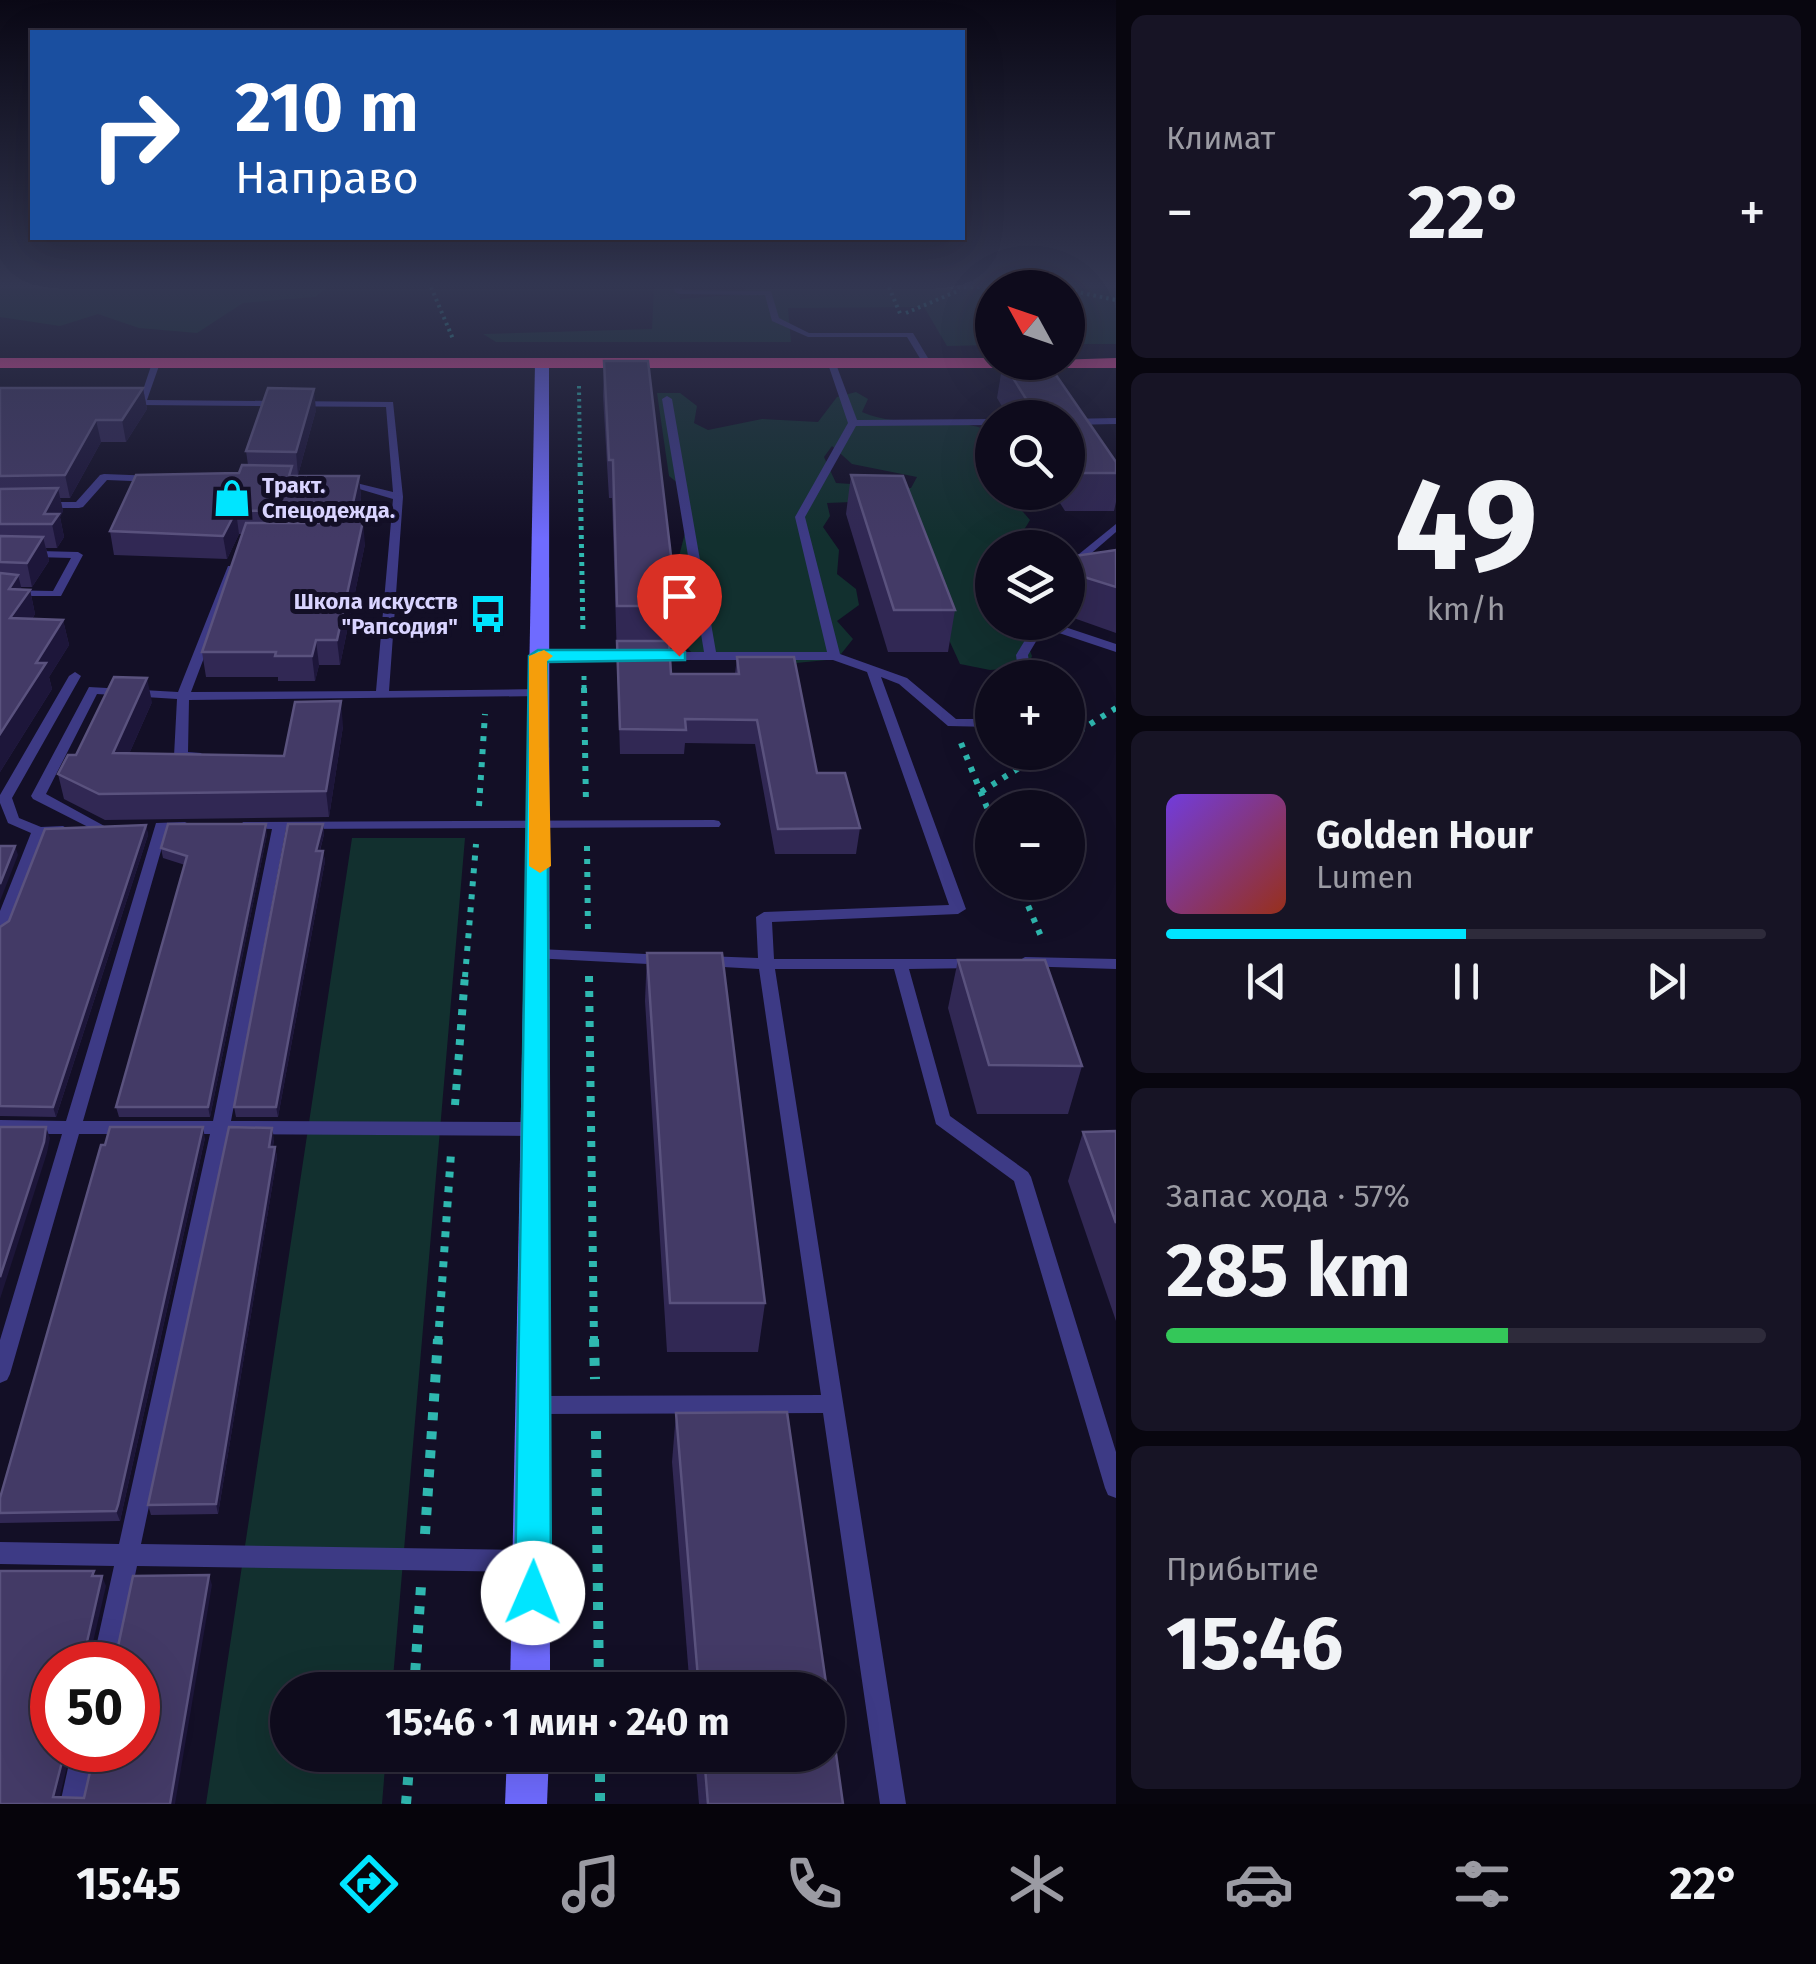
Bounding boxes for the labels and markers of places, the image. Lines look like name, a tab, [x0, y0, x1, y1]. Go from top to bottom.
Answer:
place label: Тракт. Спецодежда.	[262, 472, 395, 524]
shop icon: Тракт. Спецодежда.	[211, 477, 253, 519]
pin	[637, 554, 722, 657]
place label: Школа искусств "Рапсодия"	[294, 588, 458, 640]
bus stop icon: Школа искусств "Рапсодия"	[467, 593, 509, 635]

